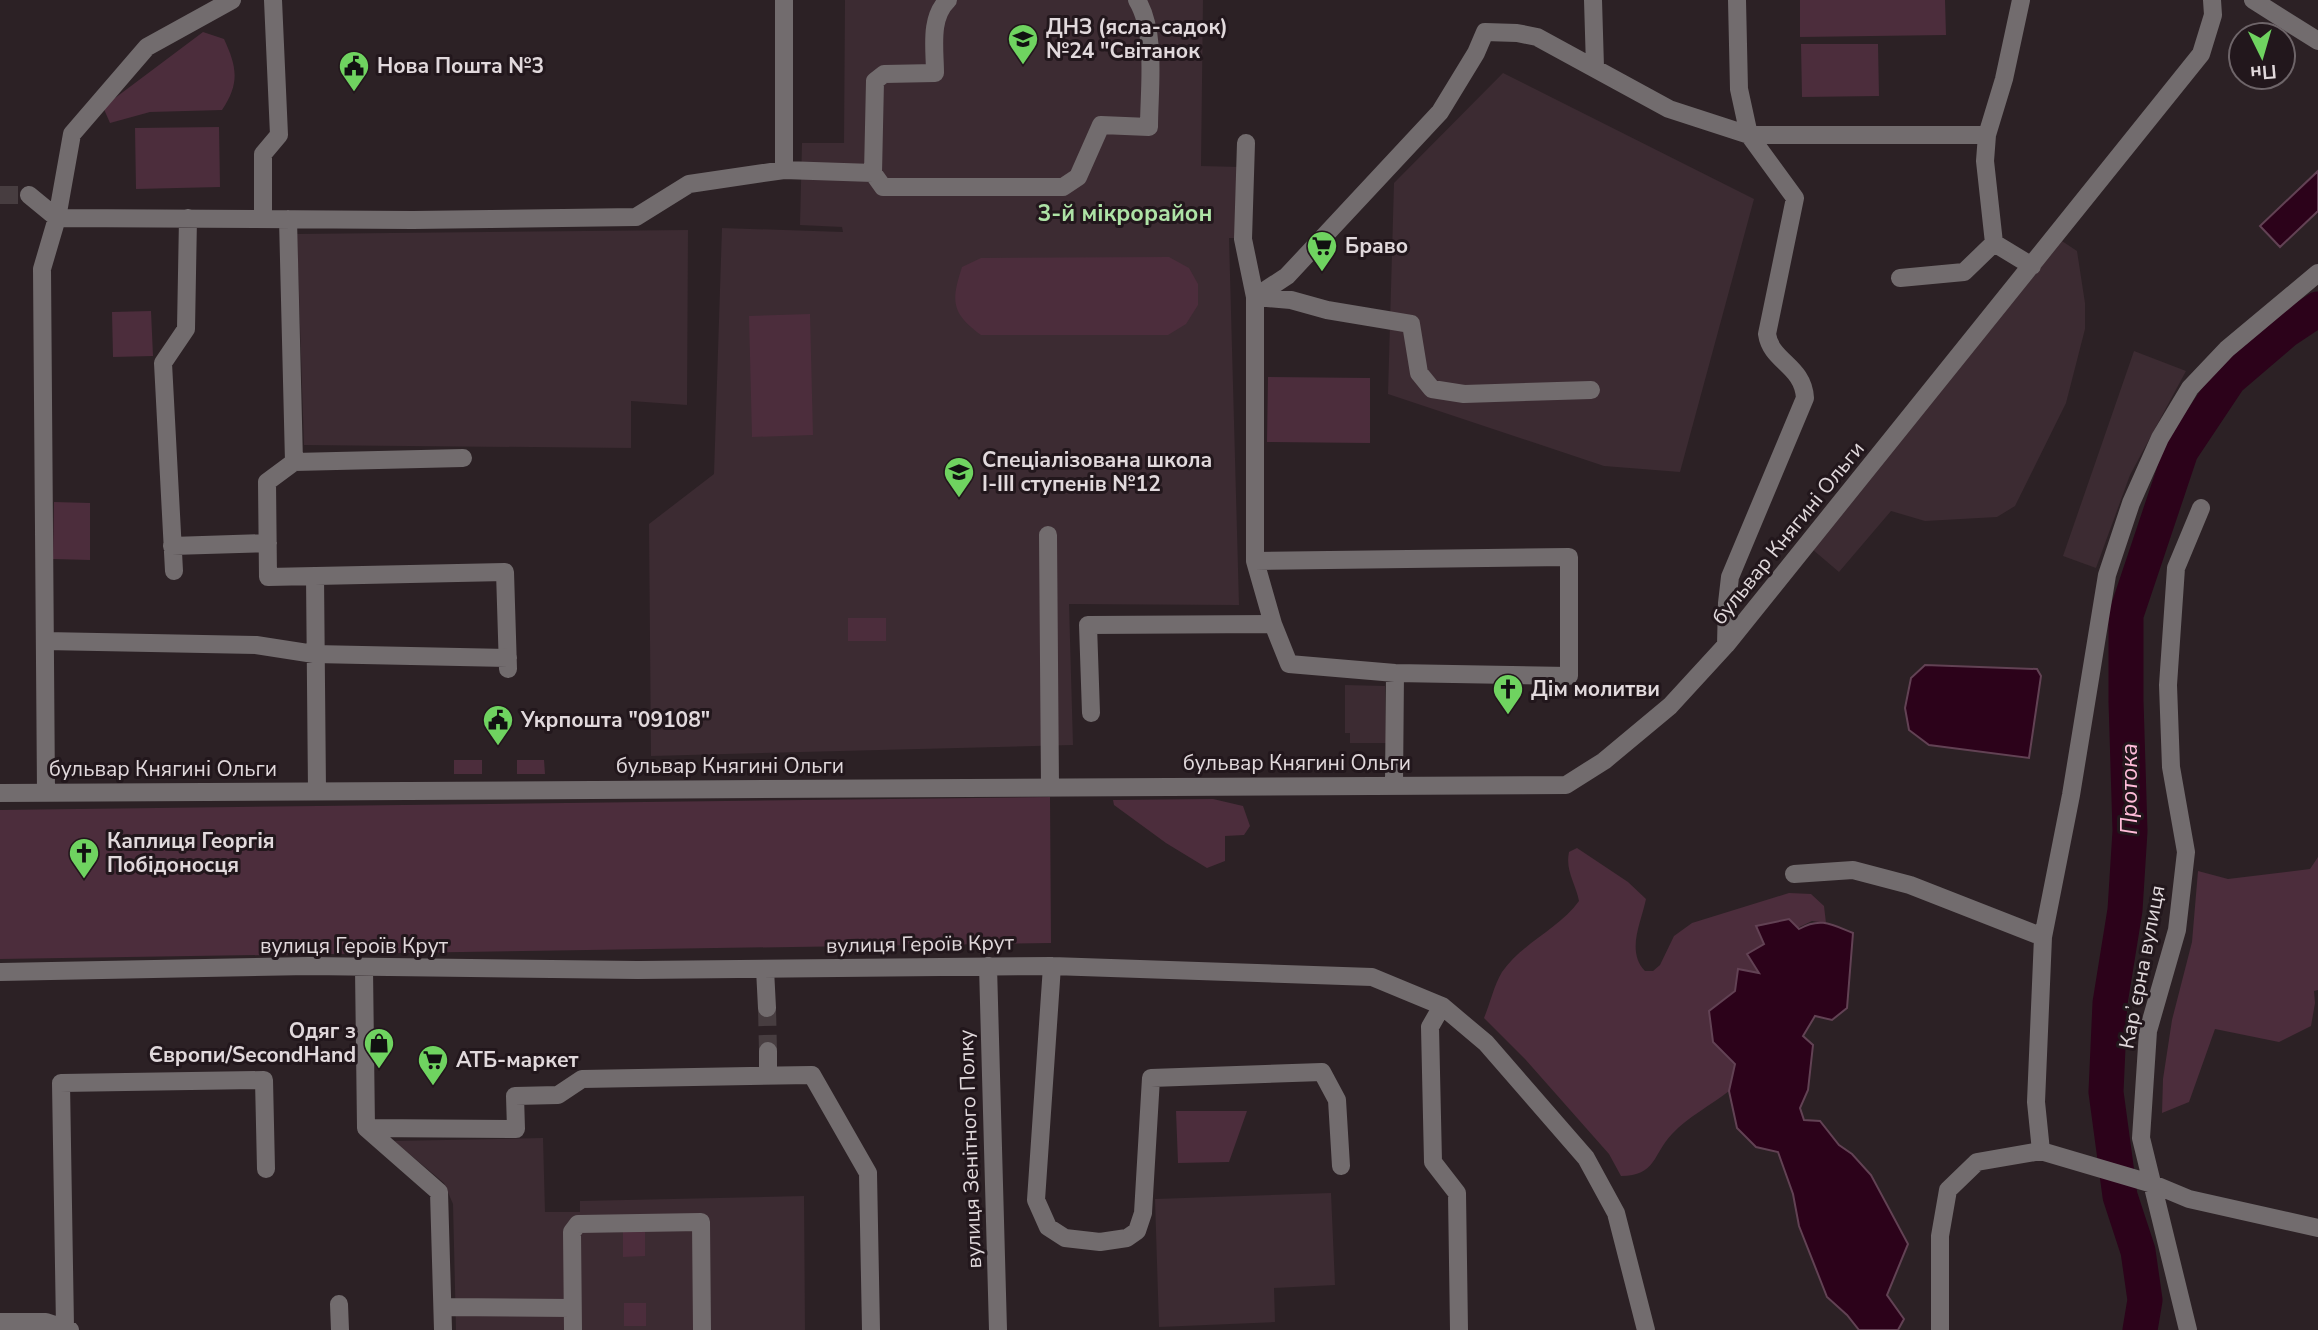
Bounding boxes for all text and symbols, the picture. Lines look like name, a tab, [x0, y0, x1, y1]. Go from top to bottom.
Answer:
place label: ДНЗ (ясла-садок) №24 "Світанок	[1046, 13, 1228, 65]
north arrow	[2227, 21, 2297, 91]
school or university icon: ДНЗ (ясла-садок) №24 "Світанок	[1006, 22, 1040, 66]
public building icon: Нова Пошта №3	[337, 49, 371, 93]
place label: Нова Пошта №3	[377, 52, 544, 80]
text: Пн	[2249, 58, 2278, 86]
district label: 3-й мікрорайон	[1038, 198, 1212, 229]
supermarket icon: Браво	[1305, 229, 1339, 273]
place label: Браво	[1345, 232, 1408, 260]
street label: бульвар Княгині Ольги	[1705, 436, 1871, 630]
place label: Спеціалізована школа І-ІІІ ступенів №12	[982, 446, 1212, 498]
school or university icon: Спеціалізована школа І-ІІІ ступенів №12	[942, 455, 976, 499]
church icon: Дім молитви	[1491, 672, 1525, 716]
place label: Дім молитви	[1531, 675, 1660, 703]
public building icon: Укрпошта "09108"	[481, 703, 515, 747]
place label: Укрпошта "09108"	[520, 706, 710, 734]
water label: Протока	[2114, 743, 2145, 835]
street label: бульвар Княгині Ольги	[1183, 749, 1411, 777]
street label: бульвар Княгині Ольги	[616, 752, 844, 780]
street label: бульвар Княгині Ольги	[49, 755, 277, 783]
place label: Каплиця Георгія Побідоносця	[107, 827, 275, 879]
church icon: Каплиця Георгія Побідоносця	[67, 836, 101, 880]
street label: Карʼєрна вулиця	[2112, 883, 2172, 1051]
street label: вулиця Героїв Крут	[826, 928, 1015, 960]
street label: вулиця Героїв Крут	[260, 932, 449, 960]
place label: Одяг з Європи/SecondHand	[149, 1017, 356, 1069]
shop icon: Одяг з Європи/SecondHand	[362, 1026, 396, 1070]
street label: вулиця Зенітного Полку	[952, 1029, 988, 1269]
supermarket icon: АТБ-маркет	[416, 1043, 450, 1087]
place label: АТБ-маркет	[456, 1046, 579, 1074]

